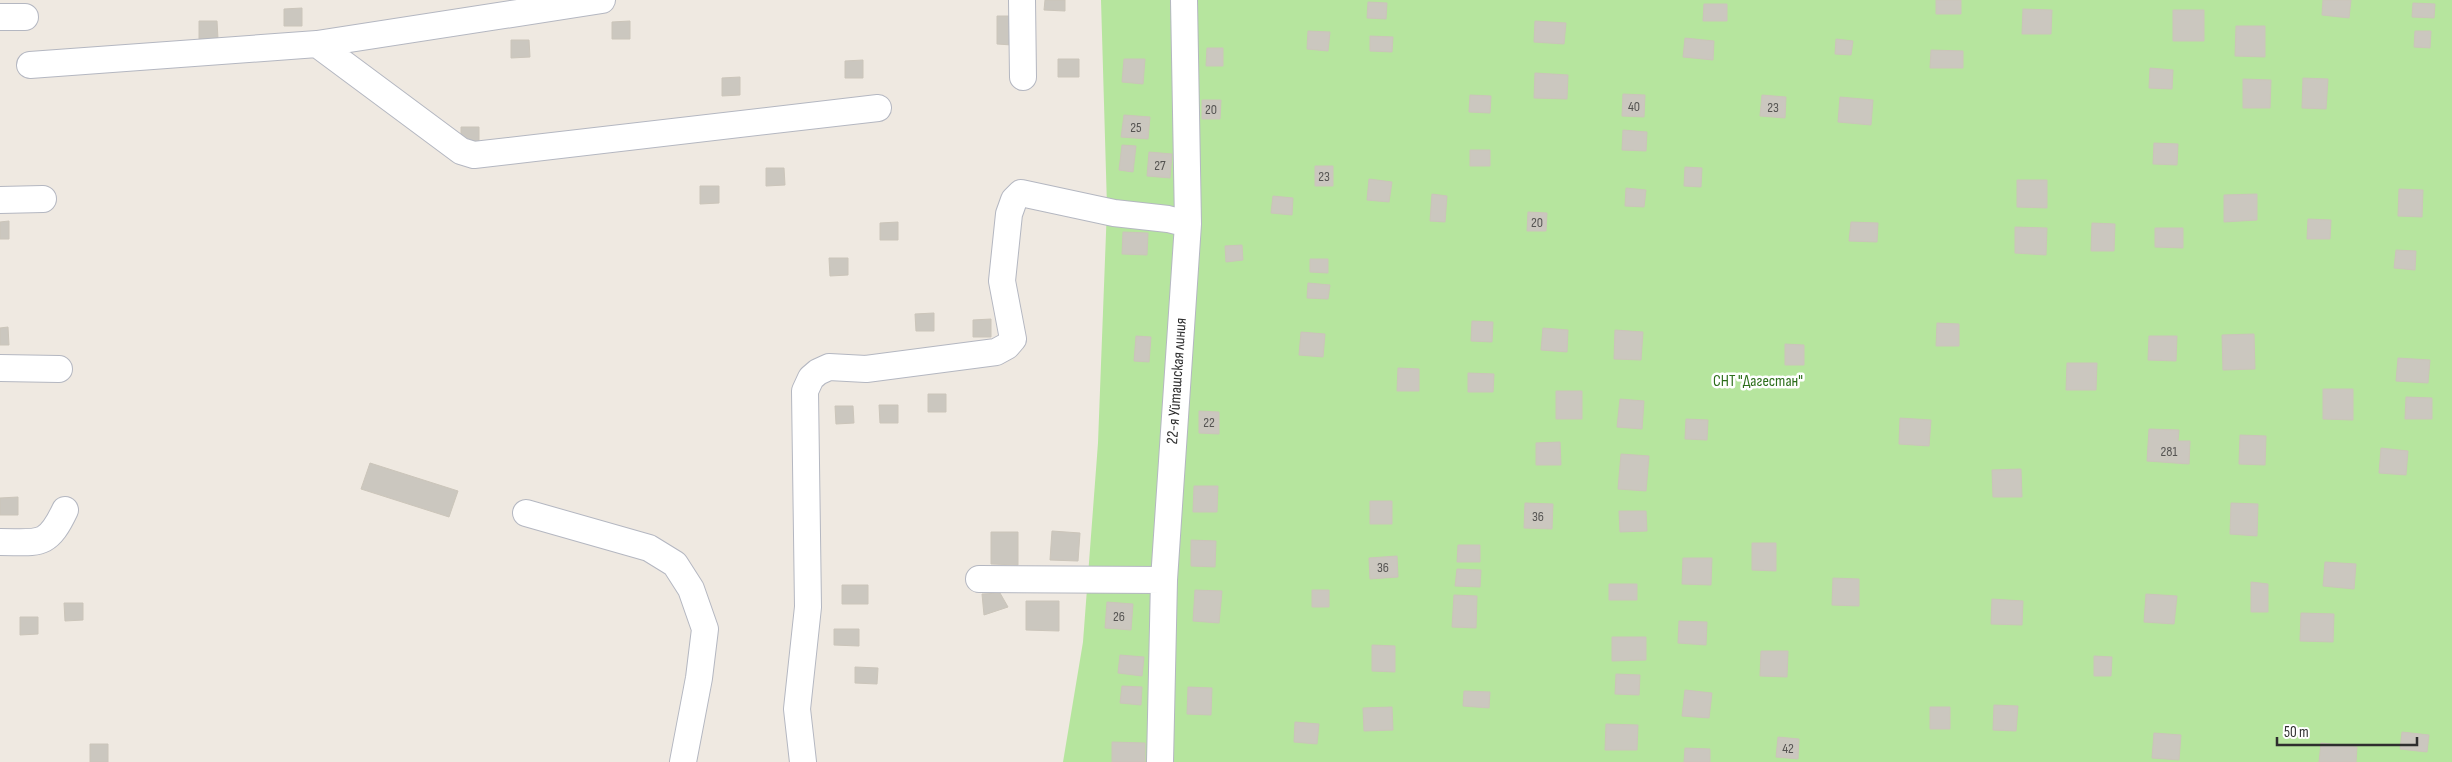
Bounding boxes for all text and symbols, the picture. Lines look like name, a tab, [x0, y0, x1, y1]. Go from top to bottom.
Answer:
house number: 40	[1628, 98, 1640, 115]
house number: 23	[1767, 99, 1779, 116]
house number: 20	[1205, 101, 1217, 118]
house number: 25	[1130, 119, 1142, 136]
house number: 27	[1154, 157, 1166, 174]
house number: 23	[1318, 168, 1330, 185]
house number: 20	[1531, 214, 1543, 231]
street label: 22-я Уйташская линия	[1163, 317, 1191, 445]
park label: СНТ "Дагестан"	[1713, 372, 1803, 391]
house number: 22	[1203, 414, 1215, 431]
house number: 281	[2161, 443, 2177, 460]
house number: 36	[1532, 508, 1544, 525]
house number: 36	[1377, 559, 1389, 576]
house number: 26	[1113, 608, 1125, 625]
scale bar	[2277, 714, 2417, 746]
text: 50 m	[2284, 723, 2309, 742]
house number: 42	[1782, 740, 1794, 757]

